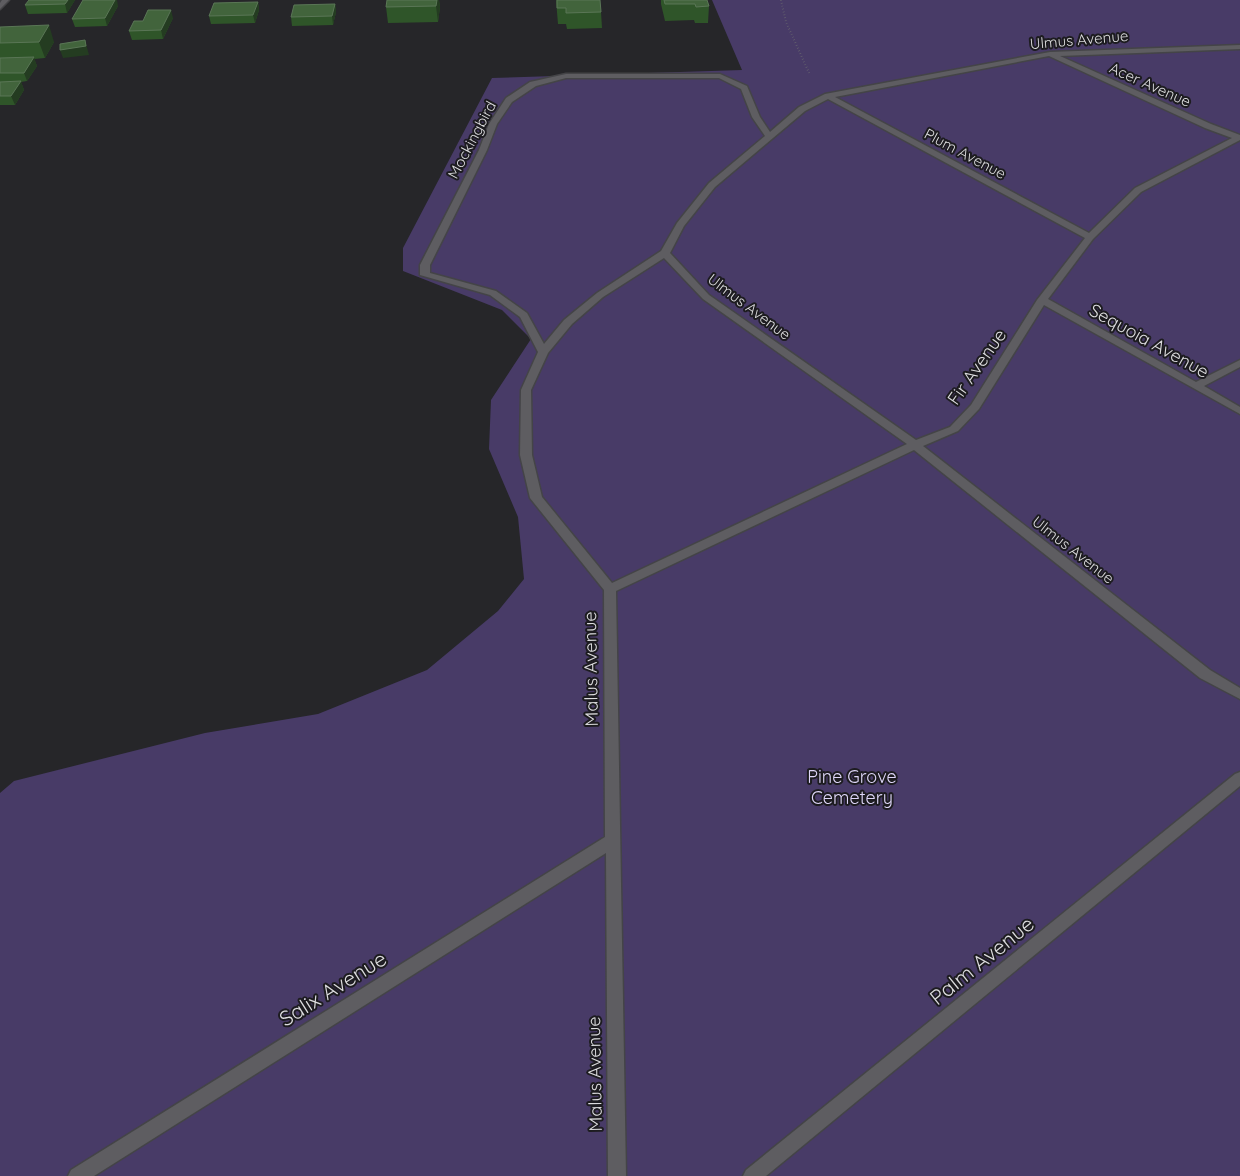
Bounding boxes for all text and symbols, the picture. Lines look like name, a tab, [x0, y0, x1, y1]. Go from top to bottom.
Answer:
street label: Ulmus Avenue	[1029, 26, 1129, 53]
street label: Acer Avenue	[1107, 58, 1194, 111]
street label: Mockingbird	[443, 98, 500, 182]
street label: Plum Avenue	[921, 124, 1009, 183]
street label: Ulmus Avenue	[704, 269, 794, 344]
street label: Sequoia Avenue	[1085, 298, 1213, 383]
street label: Fir Avenue	[942, 324, 1011, 409]
street label: Ulmus Avenue	[1029, 512, 1118, 588]
street label: Malus Avenue	[578, 611, 603, 727]
park label: Pine Grove Cemetery	[807, 765, 897, 809]
street label: Palm Avenue	[924, 910, 1039, 1010]
street label: Salix Avenue	[274, 945, 391, 1031]
street label: Malus Avenue	[582, 1016, 607, 1132]

